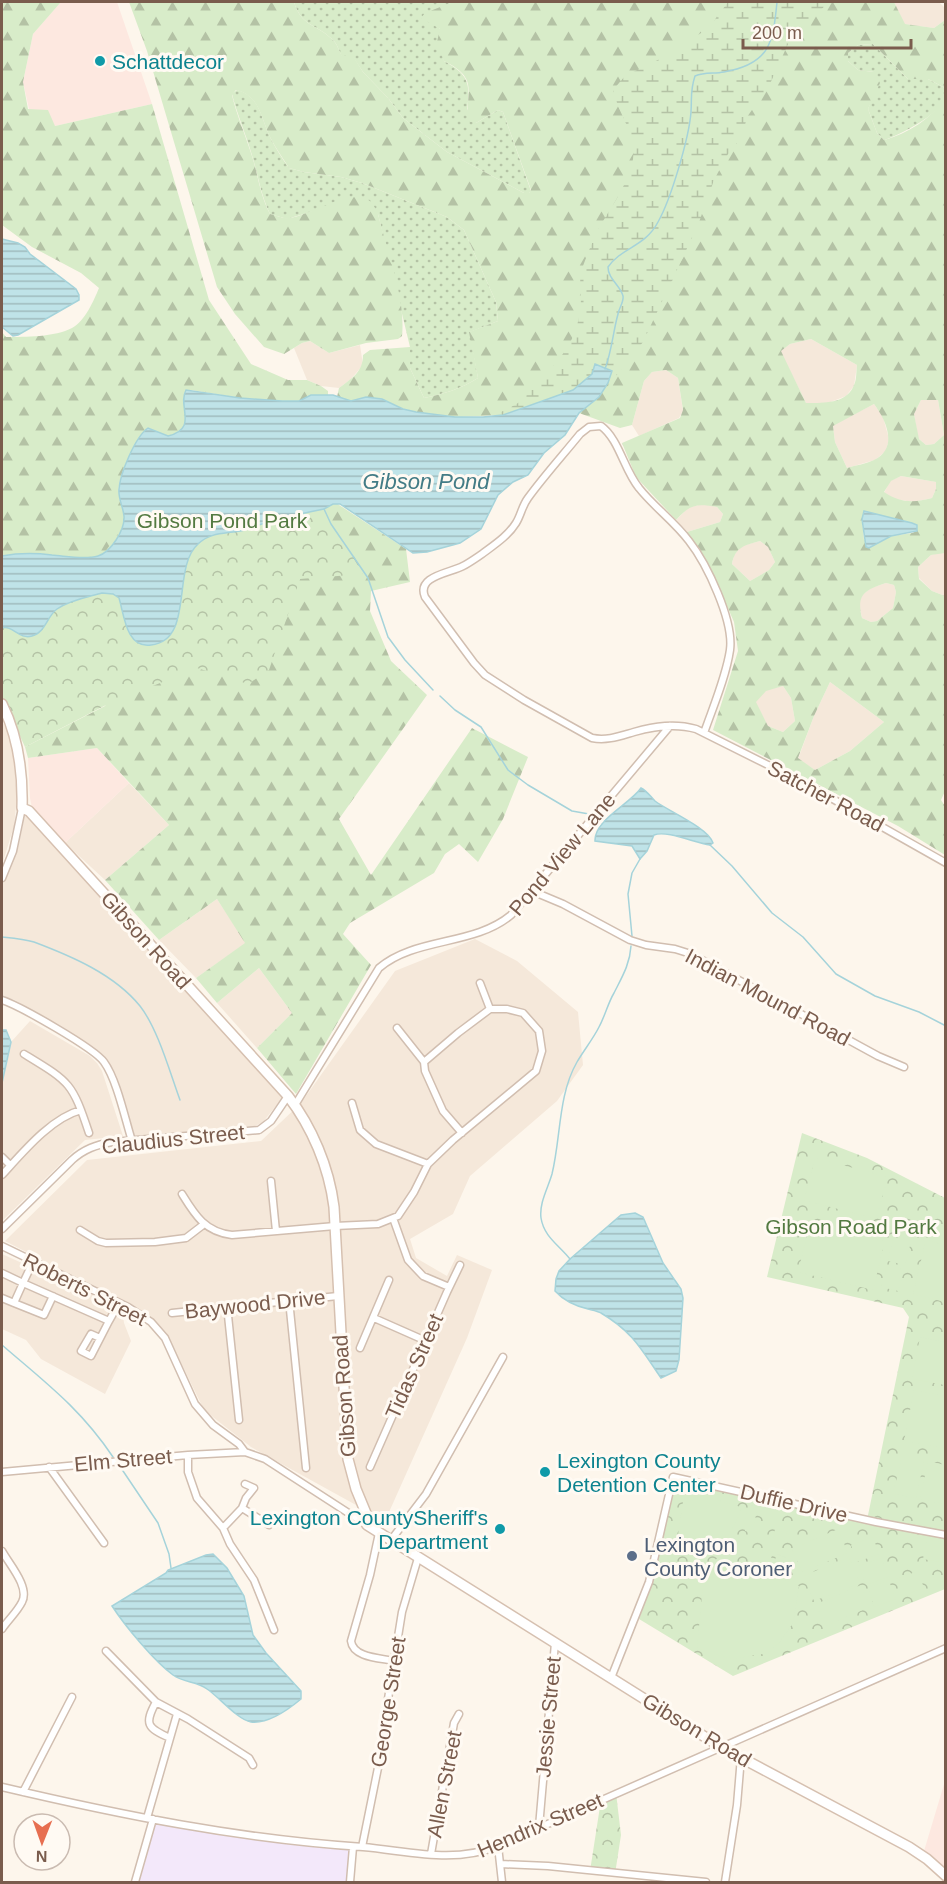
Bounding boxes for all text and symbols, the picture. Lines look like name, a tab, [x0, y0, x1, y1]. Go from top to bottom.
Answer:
scale bar	[743, 12, 911, 50]
text: 200 m	[752, 23, 802, 43]
place label: Schattdecor	[112, 50, 224, 73]
marker: Schattdecor	[93, 54, 107, 68]
water label: Gibson Pond	[362, 469, 490, 494]
park label: Gibson Pond Park	[137, 509, 308, 532]
street label: Satcher Road	[764, 756, 888, 836]
street label: Pond View Lane	[504, 788, 620, 920]
street label: Gibson Road	[96, 887, 196, 993]
street label: Indian Mound Road	[682, 944, 854, 1050]
street label: Claudius Street	[100, 1120, 246, 1158]
park label: Gibson Road Park	[765, 1215, 937, 1238]
street label: Roberts Street	[19, 1248, 151, 1330]
street label: Baywood Drive	[184, 1285, 326, 1323]
street label: Tidas Street	[381, 1310, 447, 1422]
street label: Gibson Road	[328, 1334, 360, 1458]
street label: Elm Street	[73, 1444, 173, 1476]
place label: Lexington County Detention Center	[557, 1449, 721, 1496]
marker: Lexington County Detention Center	[538, 1465, 552, 1479]
street label: Duffie Drive	[738, 1479, 850, 1527]
place label: Lexington CountySheriff's Department	[250, 1506, 488, 1553]
marker: Lexington CountySheriff's Department	[493, 1522, 507, 1536]
place label: Lexington County Coroner	[644, 1533, 792, 1580]
marker: Lexington County Coroner	[625, 1549, 639, 1563]
street label: George Street	[366, 1635, 410, 1769]
street label: Jessie Street	[531, 1655, 565, 1778]
street label: Gibson Road	[639, 1689, 755, 1771]
street label: Allen Street	[422, 1728, 466, 1839]
street label: Hendrix Street	[474, 1788, 606, 1862]
north arrow	[12, 1812, 72, 1872]
text: N	[36, 1848, 48, 1865]

